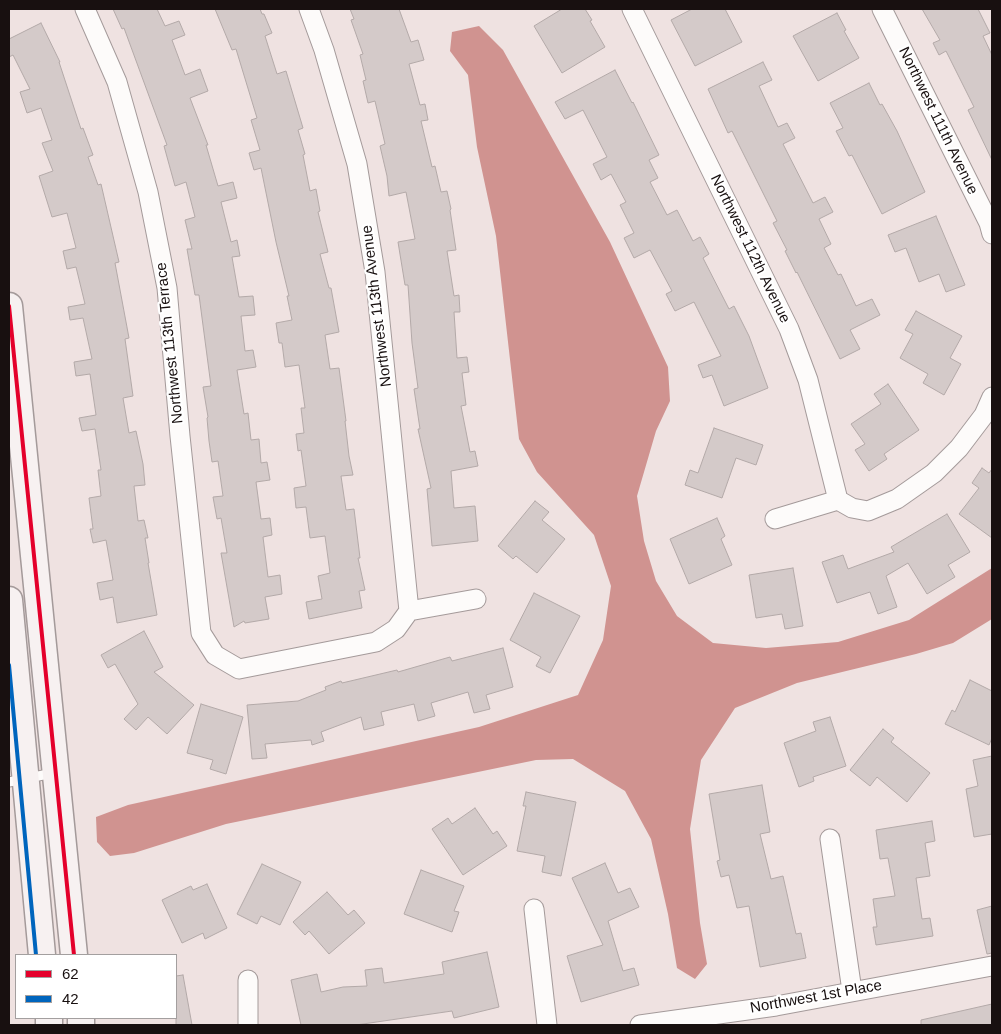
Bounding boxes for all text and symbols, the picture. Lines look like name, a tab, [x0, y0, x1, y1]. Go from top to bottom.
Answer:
street label: Northwest 111th Avenue	[894, 44, 982, 198]
street label: Northwest 112th Avenue	[706, 172, 794, 326]
street label: Northwest 113th Avenue	[358, 224, 396, 388]
street label: Northwest 113th Terrace	[153, 261, 187, 425]
legend	[15, 954, 178, 1019]
text: 62	[62, 965, 79, 982]
street label: Northwest 1st Place	[749, 977, 883, 1017]
text: 42	[62, 990, 79, 1007]

